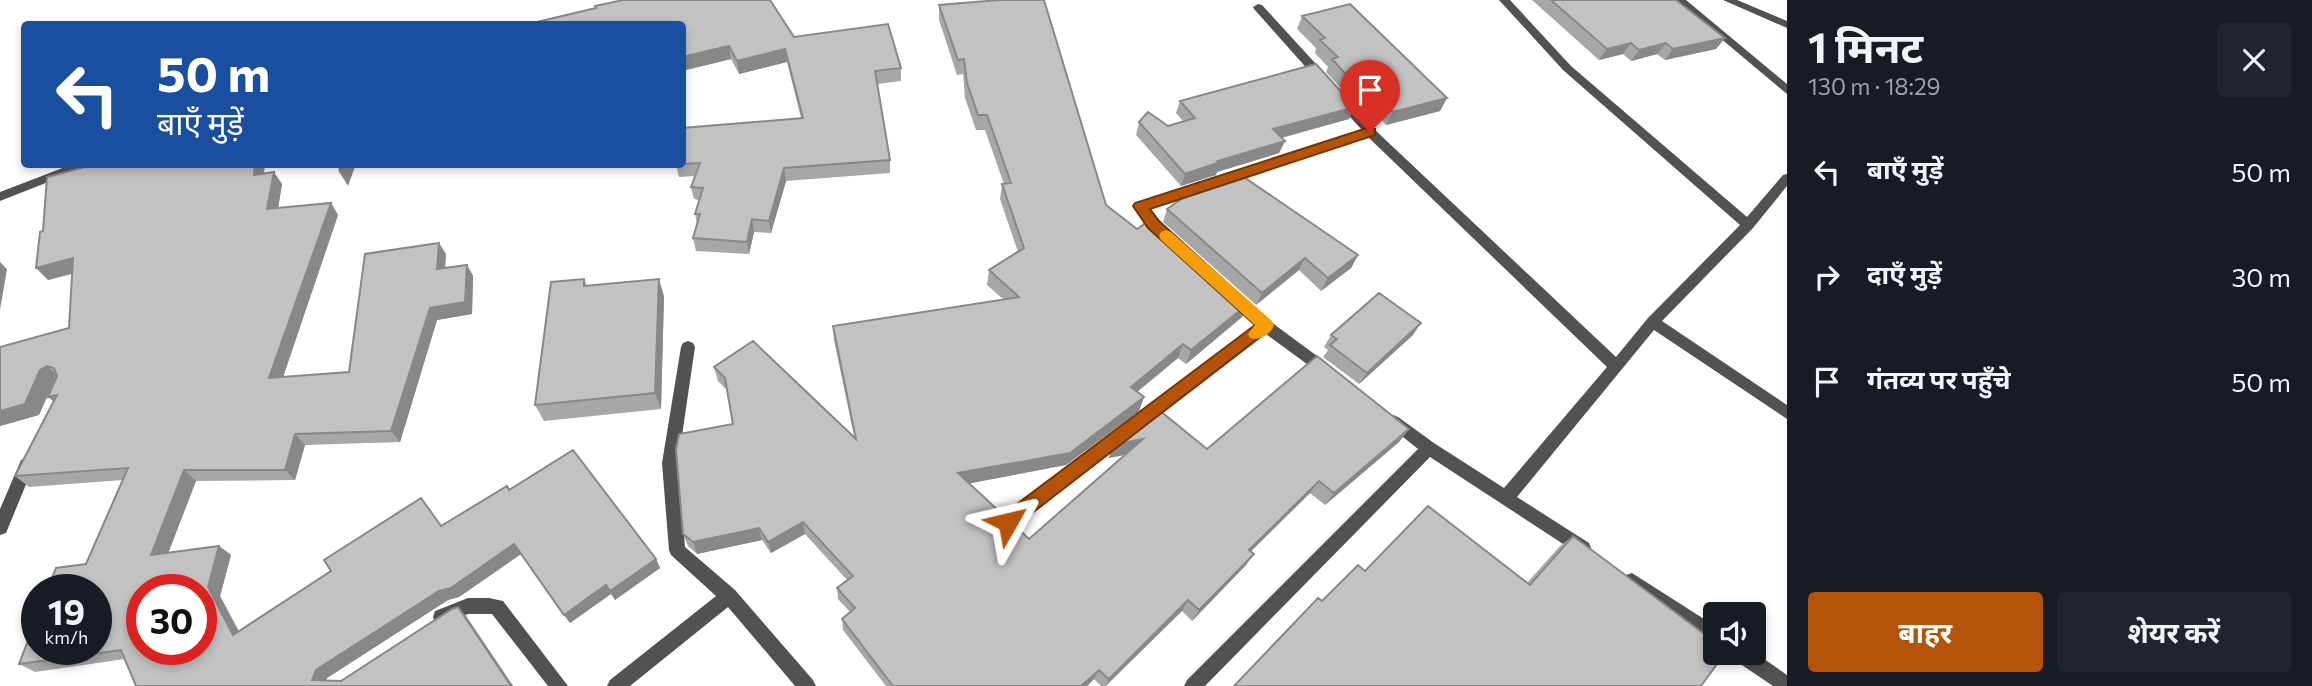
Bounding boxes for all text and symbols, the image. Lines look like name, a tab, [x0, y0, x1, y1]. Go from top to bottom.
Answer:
text: 1 मिनट	[1808, 20, 1923, 72]
button: close	[2217, 23, 2291, 97]
text: 50 m	[157, 42, 270, 102]
icon: left	[42, 49, 133, 140]
pin	[1340, 60, 1400, 132]
icon: arrive	[1351, 71, 1389, 109]
text: 130 m · 18:29	[1808, 72, 1941, 100]
text: बाएँ मुड़ें	[157, 102, 244, 142]
icon: left	[1808, 153, 1846, 191]
text: बाएँ मुड़ें	[1867, 153, 1943, 184]
text: 50 m	[2231, 156, 2291, 187]
icon: right	[1808, 258, 1846, 296]
text: दाएँ मुड़ें	[1867, 258, 1942, 289]
text: 30 m	[2232, 261, 2291, 292]
icon: arrive	[1808, 363, 1846, 401]
text: गंतव्य पर पहुँचे	[1867, 363, 2011, 394]
text: 50 m	[2231, 366, 2291, 397]
position arrow	[971, 485, 1045, 559]
speed limit sign: 30	[126, 574, 217, 665]
text: 19	[48, 589, 85, 632]
button: बाहर	[1808, 592, 2043, 672]
button: शेयर करें	[2057, 592, 2291, 672]
map controls	[1703, 602, 1766, 665]
button: sound	[1703, 602, 1766, 665]
text: km/h	[45, 626, 88, 648]

